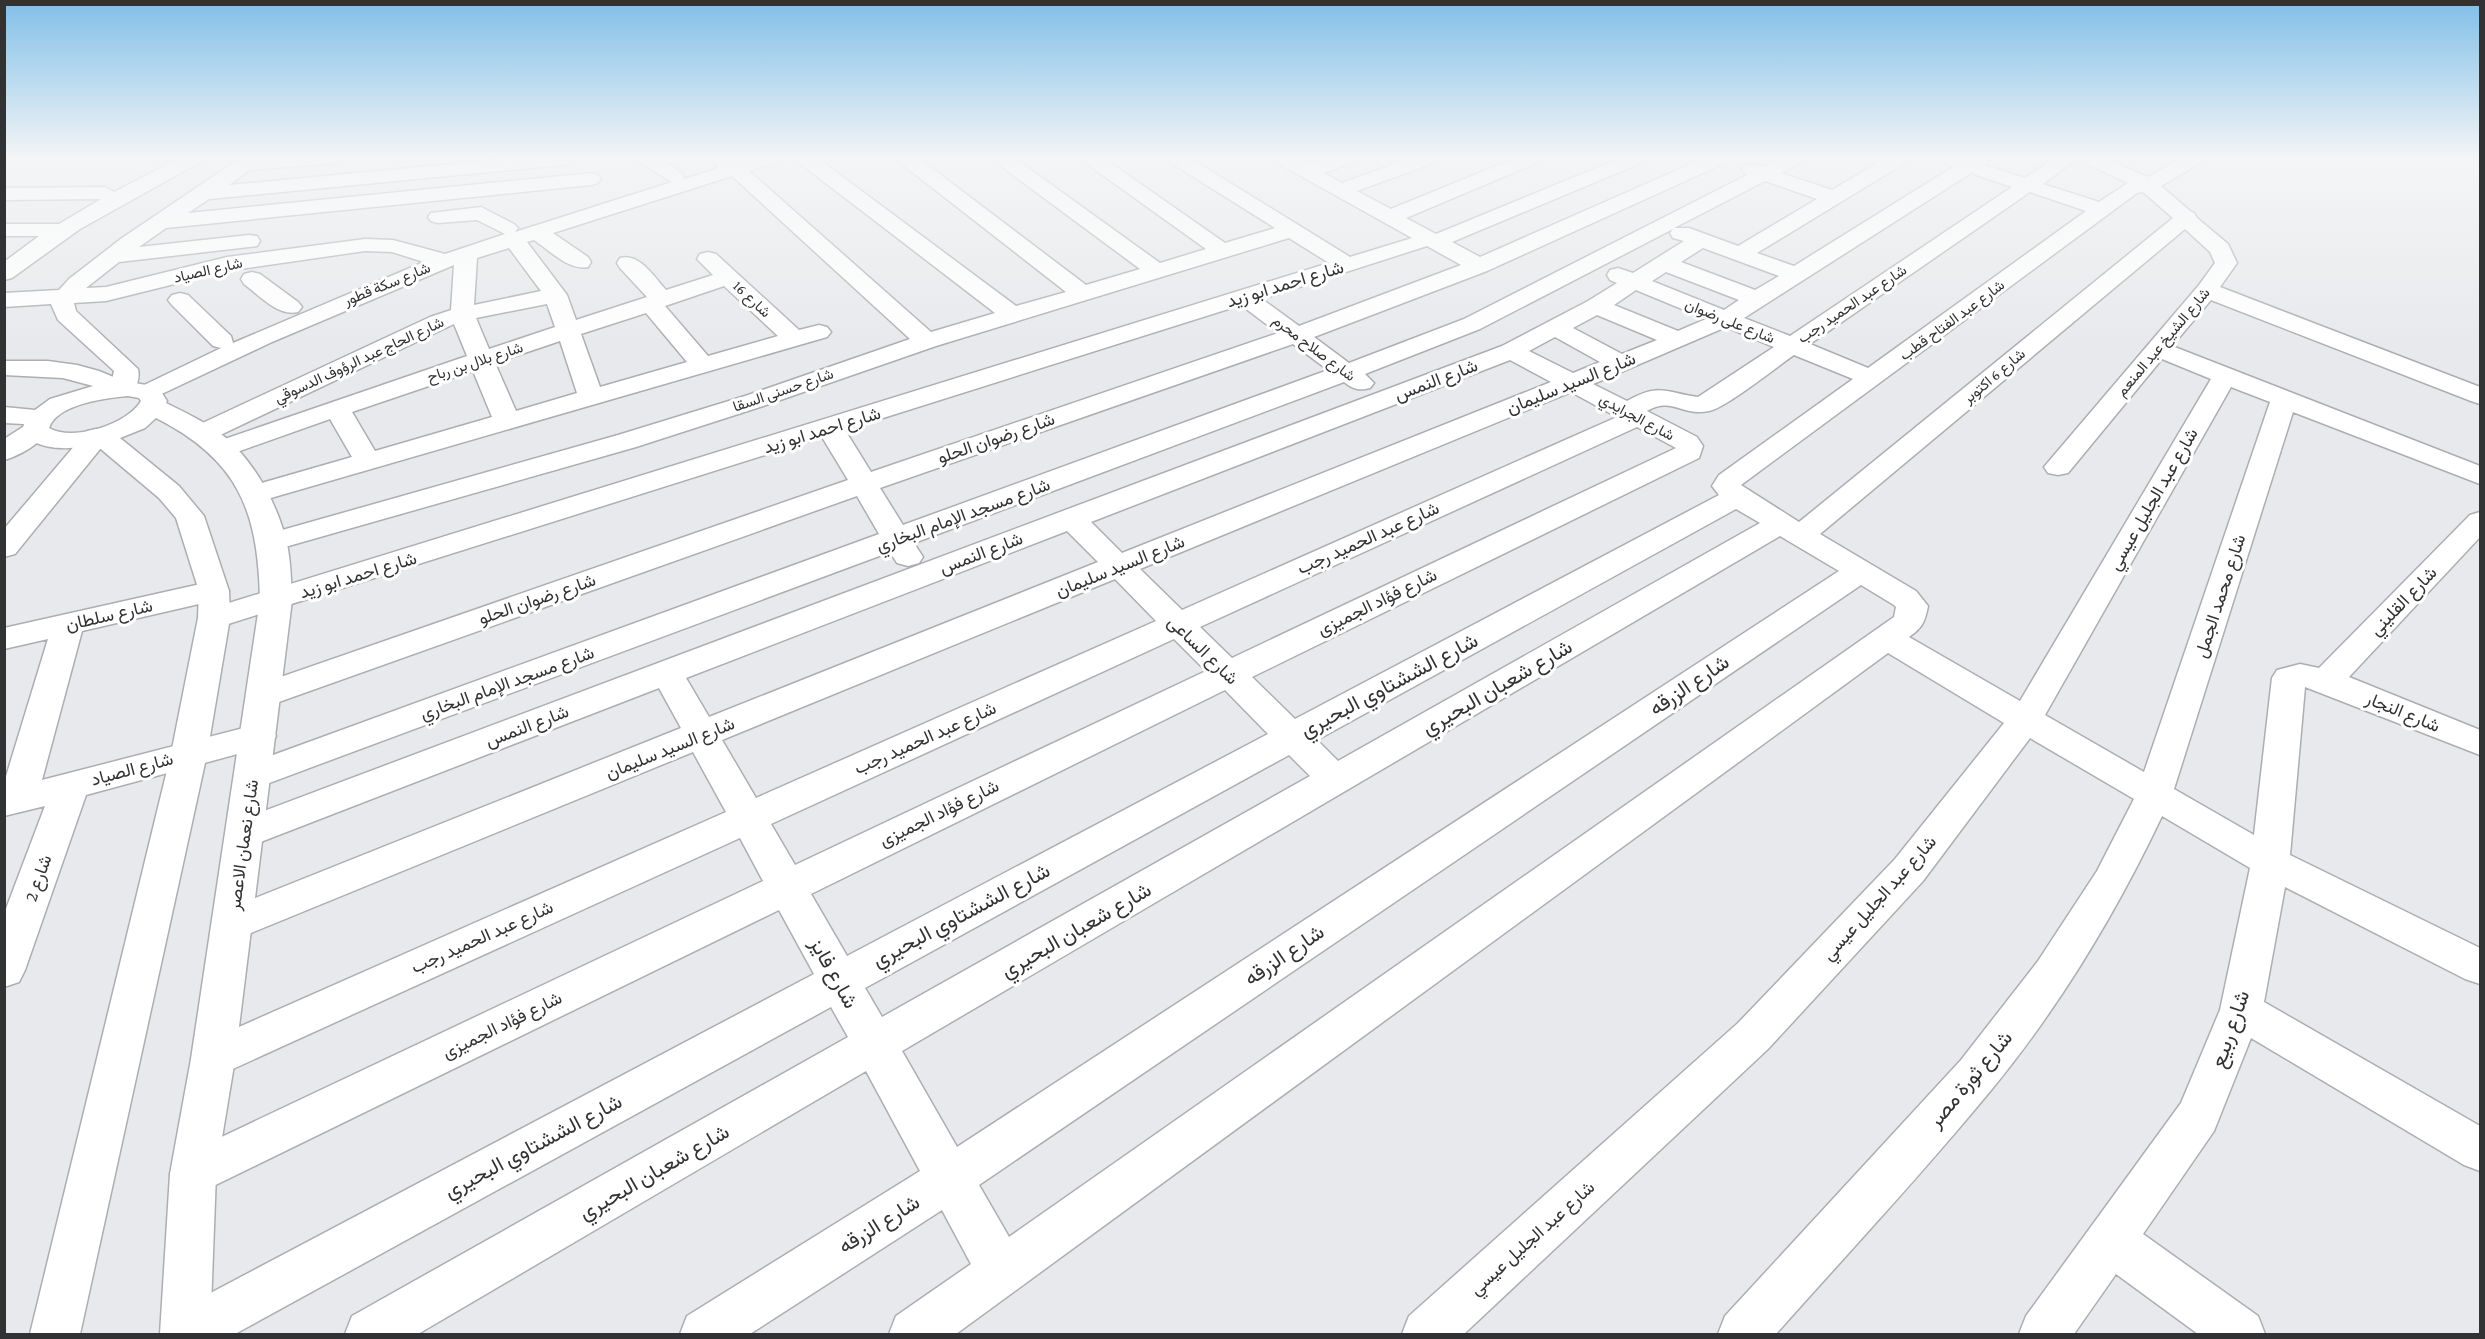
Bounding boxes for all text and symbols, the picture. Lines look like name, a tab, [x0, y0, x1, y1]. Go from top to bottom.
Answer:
street label: شارع الصياد	[172, 254, 245, 289]
street label: شارع احمد ابو زيد	[1224, 257, 1346, 313]
street label: شارع سكة قطور	[340, 259, 434, 312]
street label: شارع عبد الحميد رجب	[1795, 262, 1911, 349]
street label: شارع عبد الفتاح قطب	[1897, 277, 2009, 366]
street label: شارع 16	[728, 278, 774, 323]
street label: شارع الشيخ عبد المنعم	[2113, 285, 2215, 401]
street label: شارع على رضوان	[1682, 296, 1777, 349]
street label: شارع صلاح محرم	[1268, 312, 1359, 387]
street label: شارع الحاج عبد الرؤوف الدسوقي	[272, 314, 448, 411]
street label: شارع بلال بن رباح	[425, 339, 526, 388]
street label: شارع 6 اكتوبر	[1959, 345, 2030, 409]
street label: شارع السيد سليمان	[1504, 348, 1639, 420]
street label: شارع النمس	[1392, 355, 1481, 407]
street label: شارع حسنى السقا	[731, 365, 836, 418]
street label: شارع الجرايدي	[1594, 391, 1677, 448]
street label: شارع احمد ابو زيد	[761, 403, 883, 459]
street label: شارع رضوان الحلو	[935, 409, 1058, 469]
street label: شارع عبد الجليل عيسي	[2104, 424, 2206, 576]
street label: شارع مسجد الإمام البخاري	[873, 474, 1055, 561]
street label: شارع عبد الحميد رجب	[1294, 498, 1443, 580]
street label: شارع النمس	[937, 528, 1026, 580]
street label: شارع السيد سليمان	[1053, 531, 1188, 603]
street label: شارع محمد الجمل	[2191, 532, 2251, 661]
street label: شارع احمد ابو زيد	[297, 548, 419, 604]
street label: شارع القليني	[2365, 562, 2444, 643]
street label: شارع فؤاد الجميزى	[1314, 564, 1441, 641]
street label: شارع رضوان الحلو	[476, 570, 599, 630]
street label: شارع سلطان	[64, 595, 155, 637]
street label: شارع الساعى	[1162, 612, 1242, 690]
street label: شارع الششتاوي البحيري	[1296, 628, 1484, 746]
street label: شارع شعبان البحيري	[1418, 634, 1579, 744]
street label: شارع مسجد الإمام البخاري	[417, 642, 599, 729]
street label: شارع الزرقه	[1645, 650, 1735, 722]
street label: شارع النجار	[2361, 688, 2443, 738]
street label: شارع عبد الحميد رجب	[851, 698, 1000, 780]
street label: شارع النمس	[483, 701, 572, 753]
street label: شارع السيد سليمان	[603, 713, 738, 785]
street label: شارع الصياد	[89, 748, 176, 791]
street label: شارع فؤاد الجميزى	[876, 775, 1003, 852]
street label: شارع نعمان الاعصر	[224, 778, 264, 913]
street label: شارع عبد الجليل عيسي	[1818, 832, 1944, 968]
street label: شارع 2	[20, 852, 58, 905]
street label: شارع الششتاوي البحيري	[868, 858, 1056, 976]
street label: شارع شعبان البحيري	[997, 877, 1158, 987]
street label: شارع عبد الحميد رجب	[408, 897, 557, 979]
street label: شارع الزرقه	[1240, 920, 1330, 992]
street label: شارع فايز	[803, 933, 863, 1013]
street label: شارع فؤاد الجميزى	[439, 987, 566, 1064]
street label: شارع ربيع	[2206, 987, 2256, 1072]
street label: شارع ثورة مصر	[1922, 1026, 2019, 1134]
street label: شارع الششتاوي البحيري	[440, 1089, 628, 1207]
street label: شارع شعبان البحيري	[575, 1119, 736, 1229]
street label: شارع عبد الجليل عيسي	[1466, 1177, 1602, 1303]
street label: شارع الزرقه	[834, 1190, 925, 1260]

